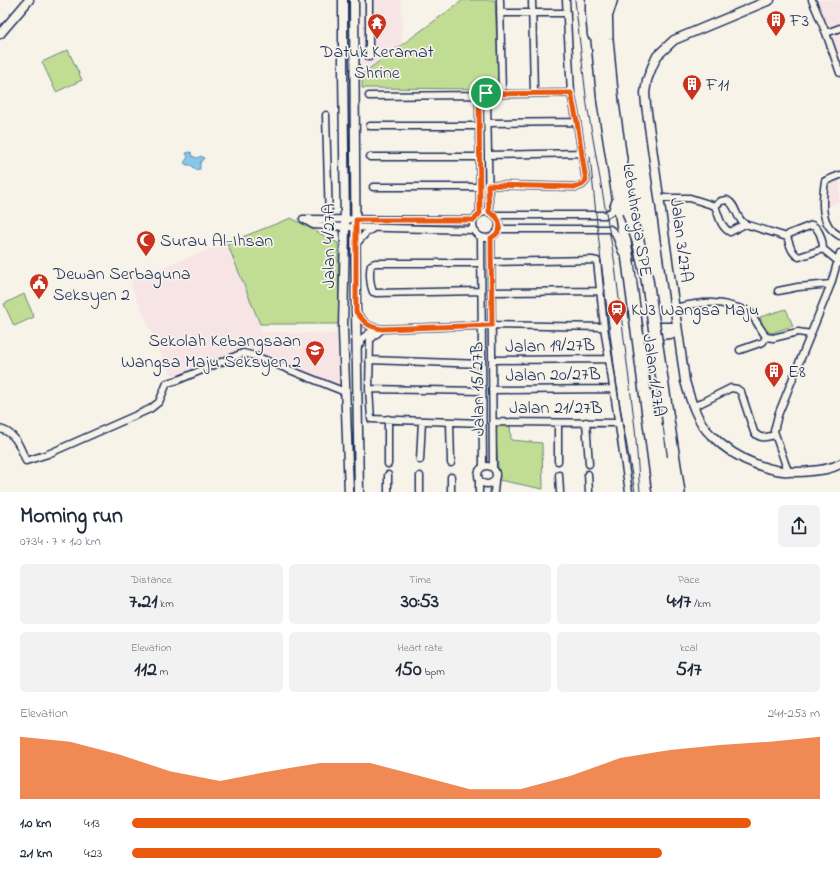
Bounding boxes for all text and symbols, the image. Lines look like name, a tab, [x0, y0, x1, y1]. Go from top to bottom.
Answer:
building icon: F3	[765, 9, 787, 37]
place label: F3	[789, 9, 809, 35]
temple icon: Datuk Keramat Shrine	[366, 12, 388, 40]
place label: Datuk Keramat Shrine	[319, 40, 434, 87]
building icon: F11	[681, 73, 703, 101]
place label: F11	[705, 73, 729, 99]
pin	[469, 76, 503, 110]
icon: arrive	[475, 82, 497, 104]
street label: Lebuhraya SPE	[614, 162, 658, 279]
street label: Jalan 3/27A	[662, 196, 698, 284]
street label: Jalan 4/27A	[317, 203, 343, 289]
mosque icon: Surau Al-Ihsan	[135, 229, 157, 257]
place label: Surau Al-Ihsan	[160, 229, 273, 255]
place label: Dewan Serbaguna Seksyen 2	[52, 262, 191, 309]
public building icon: Dewan Serbaguna Seksyen 2	[28, 272, 50, 300]
station icon: KJ3 Wangsa Maju	[606, 298, 628, 326]
place label: KJ3 Wangsa Maju	[631, 298, 759, 325]
place label: Sekolah Kebangsaan Wangsa Maju Seksyen 2	[121, 329, 301, 377]
street label: Jalan 1/27A	[634, 332, 672, 418]
street label: Jalan 19/27B	[505, 333, 595, 361]
school or university icon: Sekolah Kebangsaan Wangsa Maju Seksyen 2	[304, 339, 326, 367]
street label: Jalan 15/27B	[465, 341, 493, 437]
building icon: E8	[763, 360, 785, 388]
place label: E8	[788, 360, 806, 386]
street label: Jalan 20/27B	[505, 362, 601, 390]
street label: Jalan 21/27B	[509, 396, 603, 422]
text: Morning run	[20, 501, 123, 533]
button: share	[778, 505, 820, 547]
text: 07:34 · 7 × 1.0 km	[20, 532, 101, 551]
text: Distance	[131, 572, 172, 588]
text: Time	[409, 572, 431, 588]
text: Pace	[678, 572, 699, 588]
text: 7.21	[129, 588, 158, 617]
text: 30:53	[401, 588, 439, 617]
text: 4:17	[667, 588, 691, 617]
text: km	[158, 596, 174, 612]
text: /km	[691, 596, 711, 612]
text: Elevation	[131, 640, 172, 656]
text: Heart rate	[397, 640, 443, 656]
text: kcal	[680, 640, 697, 656]
text: 112	[134, 656, 157, 685]
text: 150	[395, 656, 422, 685]
text: 517	[676, 656, 702, 685]
text: m	[157, 664, 168, 680]
text: bpm	[422, 664, 445, 680]
text: Elevation	[20, 704, 68, 723]
text: 241–253 m	[768, 704, 820, 723]
text: 1.0 km	[20, 814, 51, 833]
text: 4:13	[84, 814, 100, 833]
text: 2.1 km	[20, 844, 52, 863]
text: 4:23	[84, 844, 102, 863]

